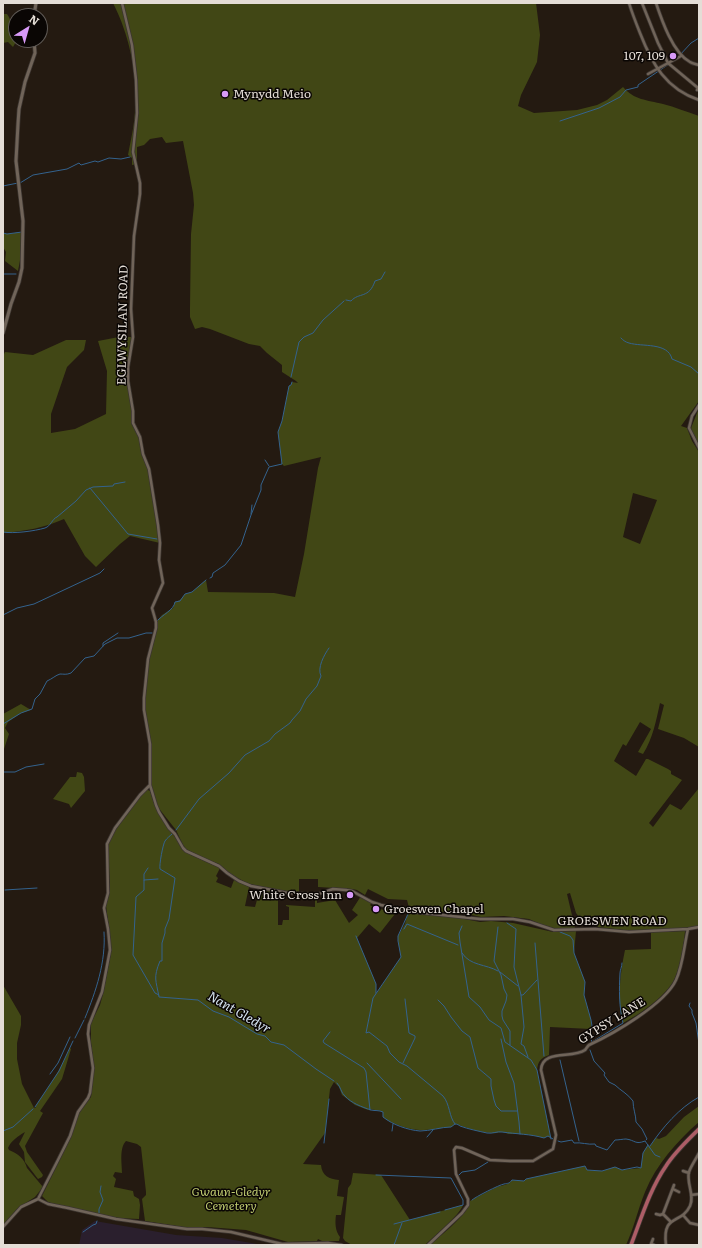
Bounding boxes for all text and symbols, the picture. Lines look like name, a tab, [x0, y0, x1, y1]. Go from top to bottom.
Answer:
north arrow	[8, 8, 48, 48]
text: N	[26, 10, 43, 28]
place label: 107, 109	[624, 49, 665, 63]
marker: 107, 109	[668, 51, 678, 61]
place label: Mynydd Meio	[233, 87, 311, 101]
marker: Mynydd Meio	[220, 89, 230, 99]
street label: EGLWYSILAN ROAD	[115, 265, 131, 385]
place label: White Cross Inn	[249, 888, 342, 902]
marker: White Cross Inn	[345, 890, 355, 900]
place label: Groeswen Chapel	[384, 902, 484, 916]
marker: Groeswen Chapel	[371, 904, 381, 914]
street label: GROESWEN ROAD	[557, 914, 667, 928]
water label: Nant Gledyr	[205, 989, 273, 1037]
street label: GYPSY LANE	[576, 995, 648, 1047]
park label: Gwaun-Gledyr Cemetery	[191, 1185, 271, 1213]

